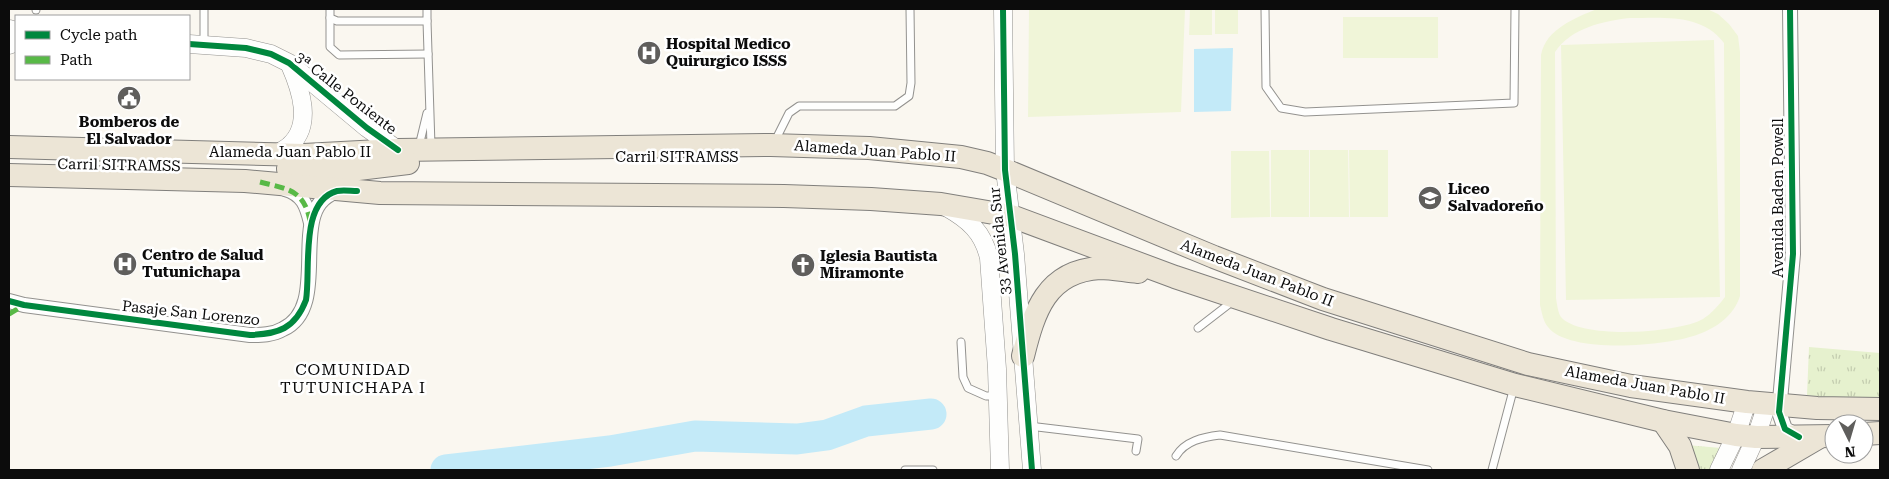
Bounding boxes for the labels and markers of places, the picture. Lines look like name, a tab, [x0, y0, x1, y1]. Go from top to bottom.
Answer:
place label: Hospital Medico Quirurgico ISSS	[666, 35, 791, 70]
hospital icon: Hospital Medico Quirurgico ISSS	[636, 40, 662, 66]
public building icon: Bomberos de El Salvador	[116, 85, 142, 111]
place label: Bomberos de El Salvador	[79, 113, 179, 148]
place label: Liceo Salvadoreño	[1448, 180, 1544, 215]
school or university icon: Liceo Salvadoreño	[1417, 185, 1443, 211]
place label: Centro de Salud Tutunichapa	[142, 246, 264, 281]
place label: Iglesia Bautista Miramonte	[820, 247, 938, 282]
hospital icon: Centro de Salud Tutunichapa	[112, 251, 138, 277]
church icon: Iglesia Bautista Miramonte	[790, 252, 816, 278]

